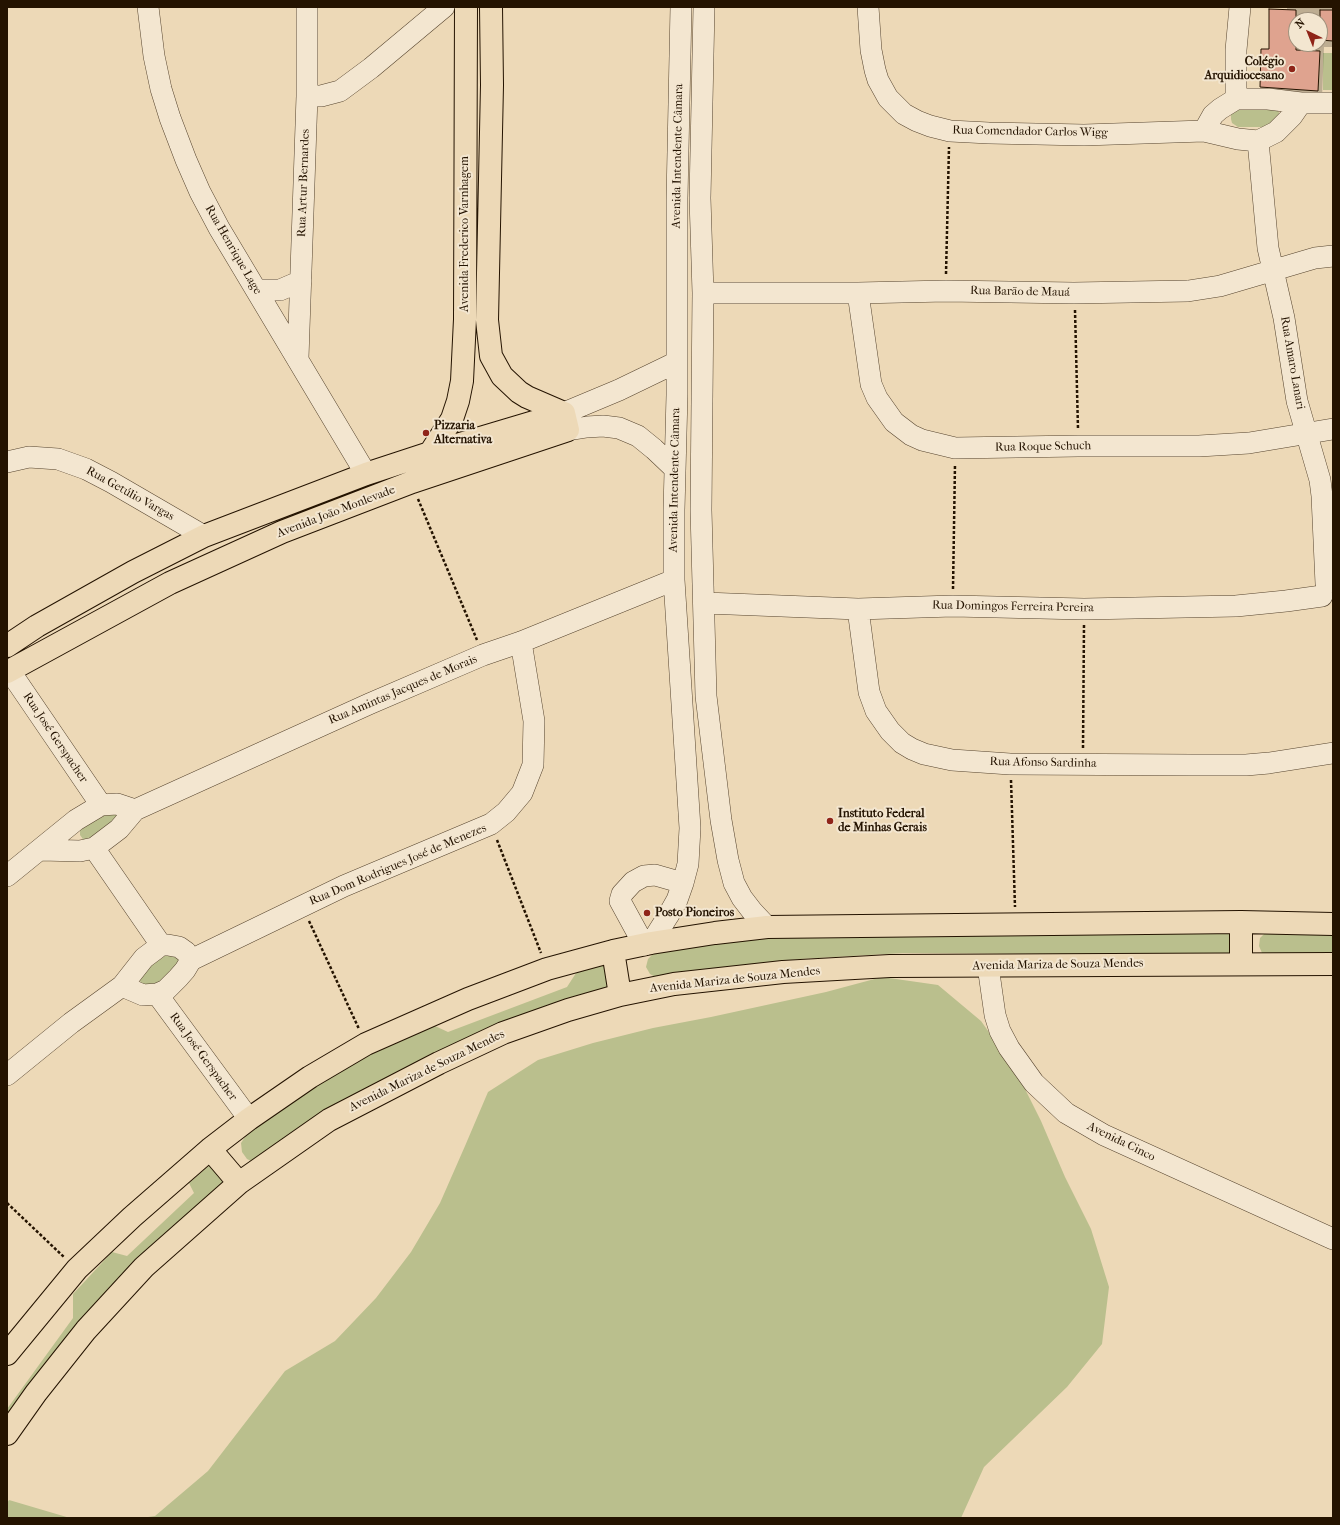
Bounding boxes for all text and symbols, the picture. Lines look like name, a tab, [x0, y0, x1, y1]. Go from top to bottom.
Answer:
north arrow	[1288, 12, 1328, 52]
text: N	[1293, 16, 1308, 31]
place label: Colégio Arquidiocesano	[1204, 55, 1284, 83]
marker: Colégio Arquidiocesano	[1287, 64, 1297, 74]
street label: Avenida Intendente Câmara	[670, 83, 686, 229]
street label: Rua Comendador Carlos Wigg	[952, 123, 1108, 141]
street label: Rua Artur Bernardes	[295, 129, 313, 237]
street label: Avenida Frederico Varnhagem	[458, 156, 472, 312]
street label: Rua Henrique Lage	[202, 203, 264, 297]
street label: Rua Barão de Mauá	[970, 284, 1070, 300]
street label: Rua Amaro Lanari	[1277, 315, 1307, 411]
street label: Avenida Intendente Câmara	[667, 407, 683, 553]
place label: Pizzaria Alternativa	[434, 419, 492, 447]
marker: Pizzaria Alternativa	[421, 428, 431, 438]
street label: Rua Roque Schuch	[995, 439, 1091, 455]
street label: Rua Getúlio Vargas	[83, 464, 177, 524]
street label: Avenida João Monlevade	[275, 483, 397, 541]
street label: Rua Domingos Ferreira Pereira	[932, 598, 1094, 616]
street label: Rua Amintas Jacques de Morais	[327, 652, 479, 728]
street label: Rua José Gerspacher	[19, 690, 91, 786]
street label: Rua Afonso Sardinha	[989, 755, 1097, 771]
place label: Instituto Federal de Minhas Gerais	[838, 807, 927, 835]
marker: Instituto Federal de Minhas Gerais	[825, 816, 835, 826]
street label: Rua Dom Rodrigues José de Menezes	[307, 821, 489, 909]
place label: Posto Pioneiros	[655, 906, 734, 920]
marker: Posto Pioneiros	[642, 908, 652, 918]
street label: Avenida Mariza de Souza Mendes	[972, 956, 1144, 974]
street label: Avenida Mariza de Souza Mendes	[649, 964, 821, 996]
street label: Rua José Gerspacher	[166, 1010, 240, 1104]
street label: Avenida Mariza de Souza Mendes	[347, 1027, 507, 1115]
street label: Avenida Cinco	[1085, 1119, 1157, 1165]

